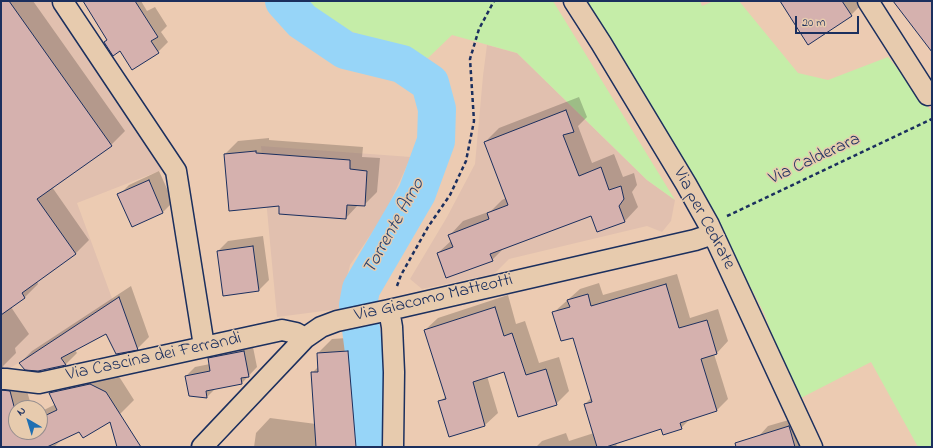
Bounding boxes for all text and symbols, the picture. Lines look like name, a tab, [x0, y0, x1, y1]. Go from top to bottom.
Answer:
scale bar	[797, 8, 861, 34]
text: 20 m	[802, 14, 825, 32]
street label: Via Calderara	[766, 129, 864, 191]
street label: Via per Cedrate	[667, 164, 739, 274]
water label: Torrente Arno	[359, 175, 431, 279]
street label: Via Giacomo Matteotti	[353, 270, 515, 328]
street label: Via Cascina dei Ferrandi	[64, 329, 244, 387]
north arrow	[8, 400, 48, 440]
text: N	[13, 403, 29, 420]

